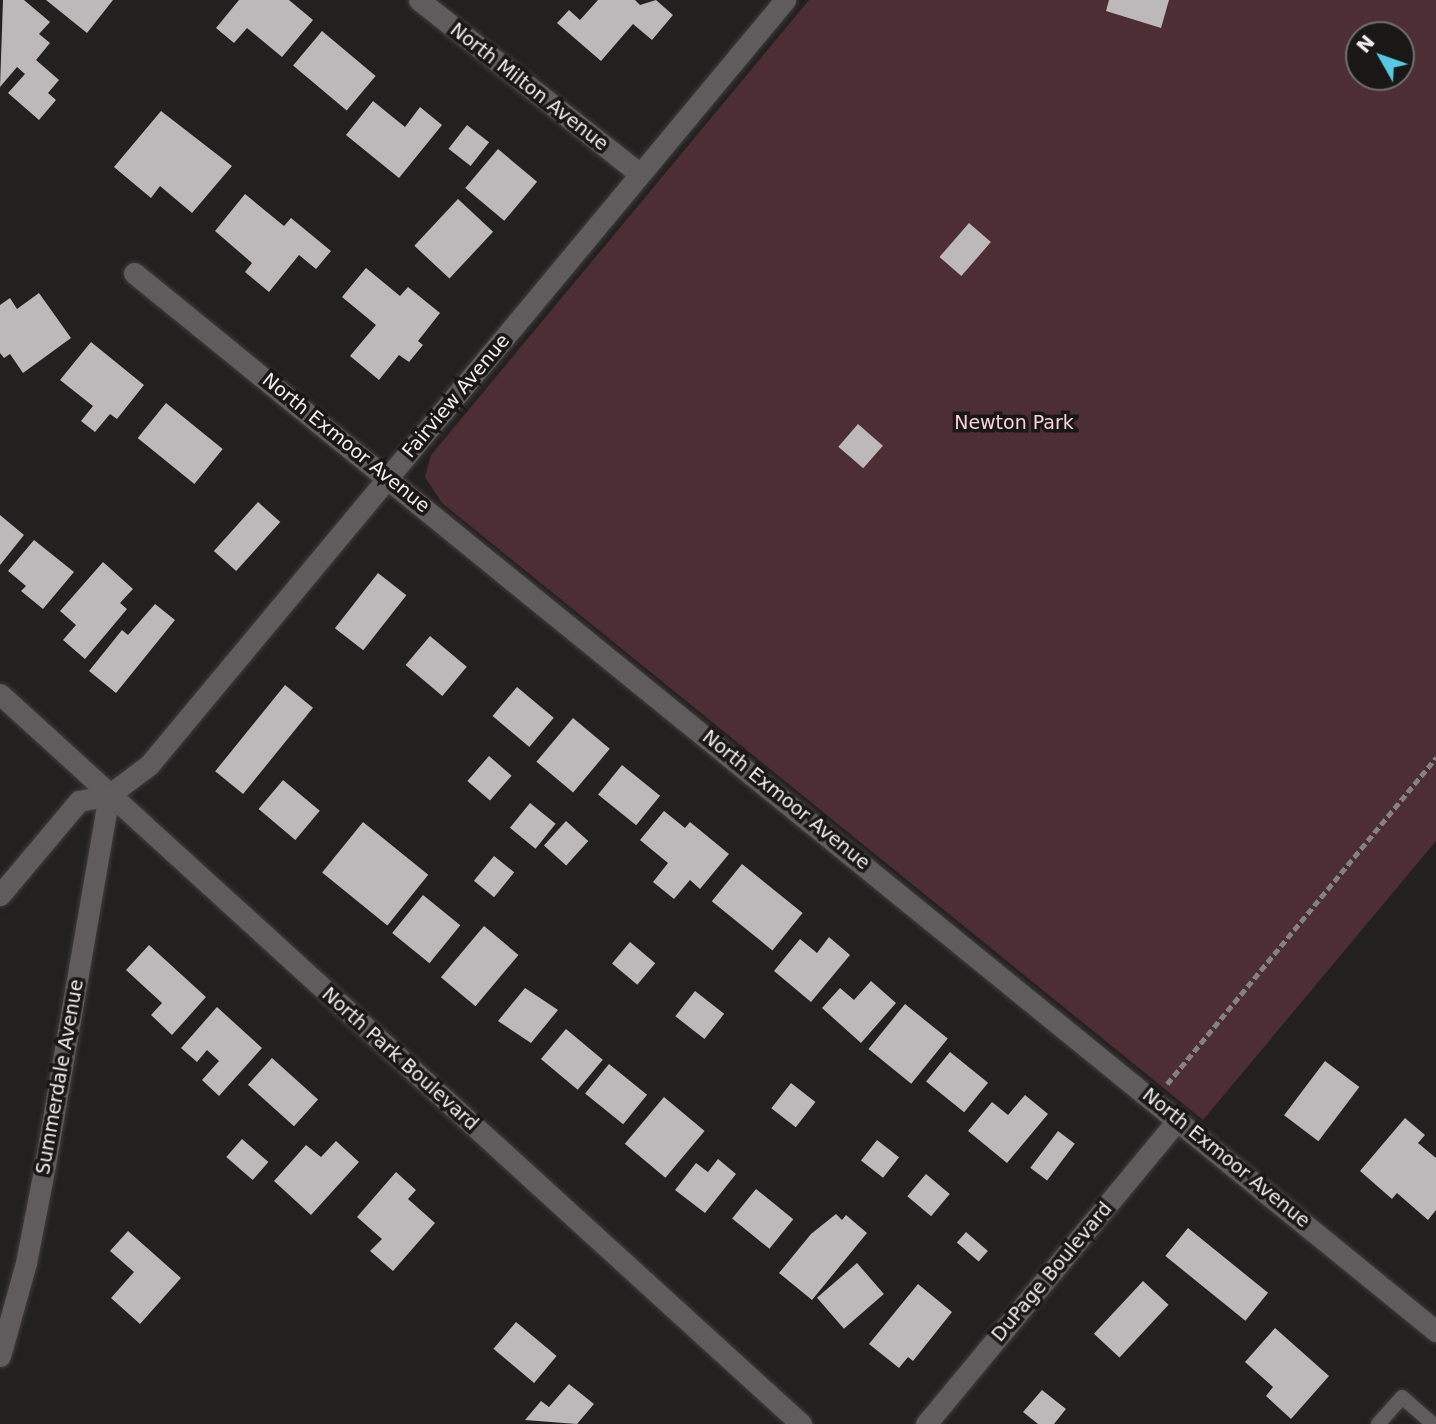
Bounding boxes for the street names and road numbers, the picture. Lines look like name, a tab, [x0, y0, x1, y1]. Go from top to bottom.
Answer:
street label: North Milton Avenue	[446, 18, 612, 156]
street label: Fairview Avenue	[398, 330, 514, 462]
street label: North Exmoor Avenue	[258, 368, 434, 518]
street label: North Exmoor Avenue	[698, 725, 874, 875]
street label: Summerdale Avenue	[32, 978, 88, 1176]
street label: North Park Boulevard	[317, 983, 483, 1135]
street label: North Exmoor Avenue	[1138, 1083, 1314, 1233]
street label: DuPage Boulevard	[987, 1198, 1117, 1346]

